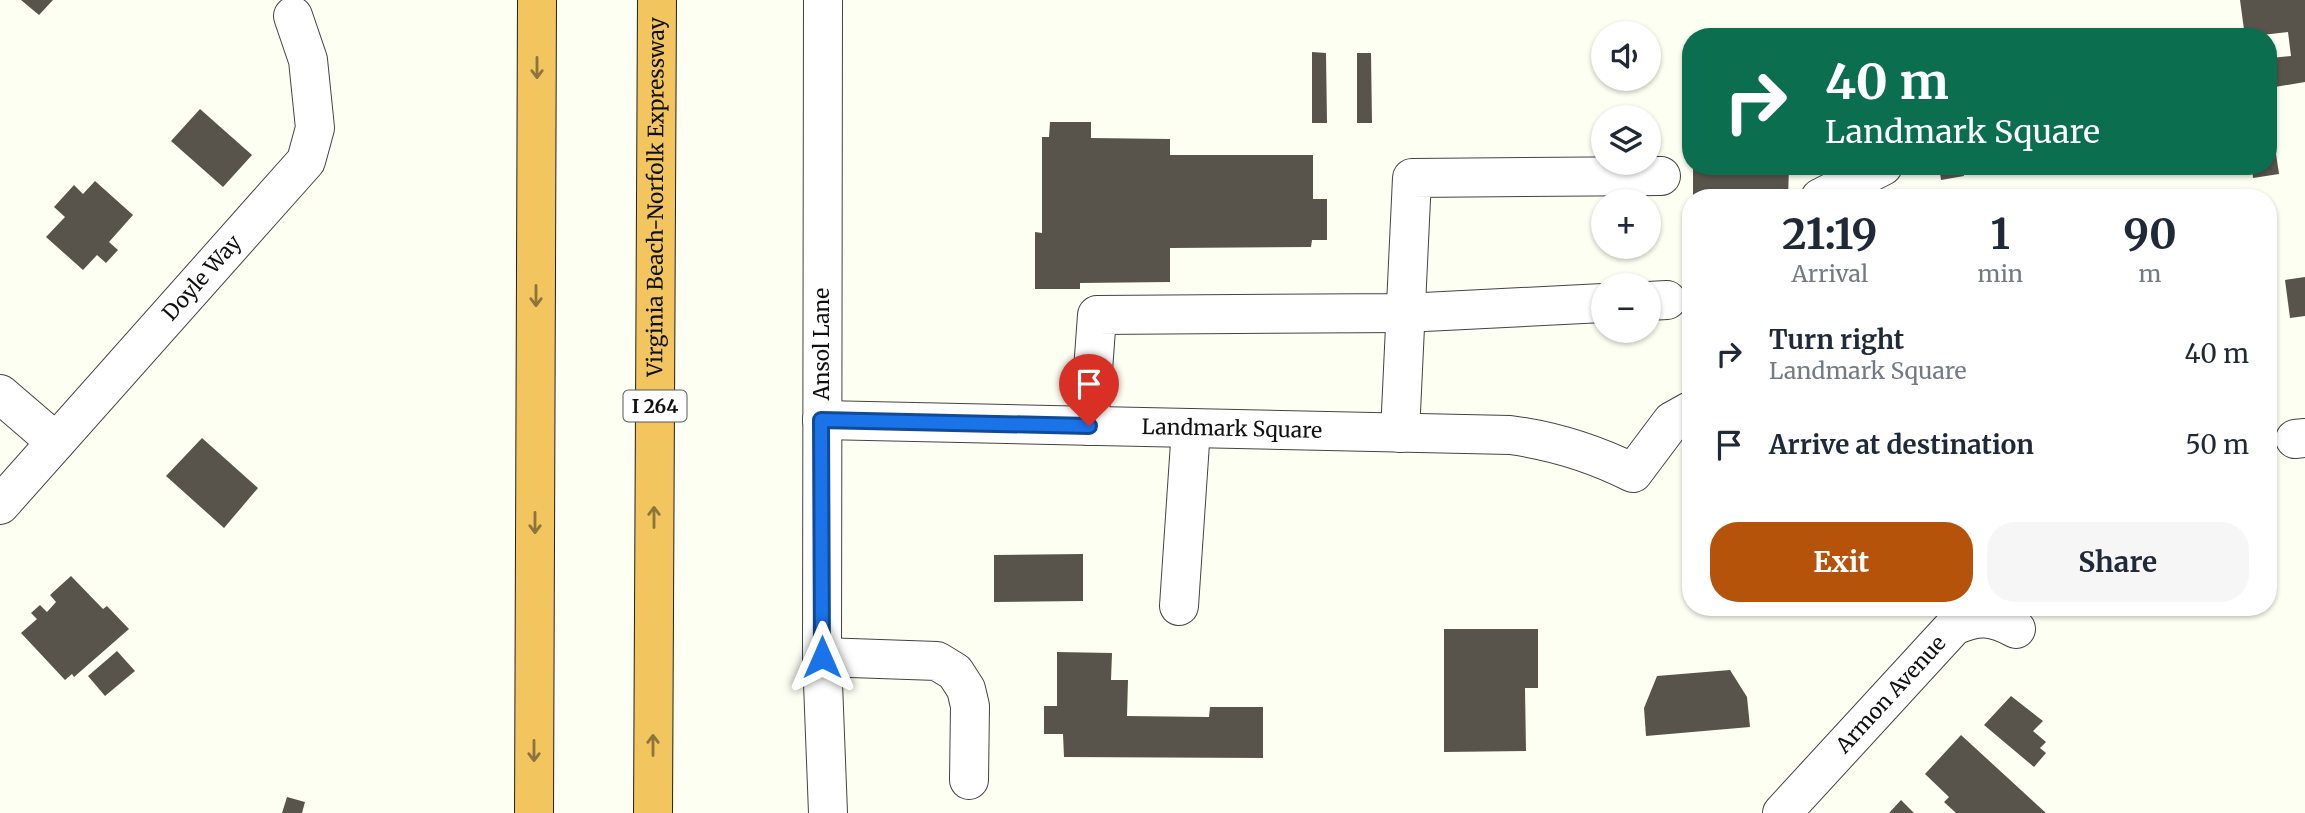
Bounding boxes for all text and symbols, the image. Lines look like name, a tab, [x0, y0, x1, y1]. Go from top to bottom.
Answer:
street label: Virginia Beach-Norfolk Expressway	[641, 16, 670, 378]
map controls	[1591, 21, 1661, 343]
button: sound	[1591, 21, 1661, 91]
text: 40 m	[1825, 51, 1949, 112]
one-way arrow	[530, 56, 544, 79]
icon: right	[1710, 56, 1801, 147]
button: layers	[1591, 105, 1661, 175]
text: Landmark Square	[1825, 112, 2100, 152]
button: +	[1591, 189, 1661, 259]
text: 21:19	[1782, 208, 1877, 260]
text: 1	[1991, 208, 2010, 260]
text: 90	[2123, 208, 2177, 260]
street label: Doyle Way	[156, 228, 247, 326]
text: Arrival	[1791, 259, 1868, 288]
text: min	[1978, 259, 2023, 288]
text: m	[2139, 259, 2161, 288]
button: −	[1591, 273, 1661, 343]
one-way arrow	[529, 284, 543, 307]
street label: Ansol Lane	[808, 288, 835, 401]
text: Turn right	[1769, 323, 1904, 356]
icon: right	[1710, 335, 1748, 373]
text: 40 m	[2185, 337, 2249, 370]
pin	[1059, 354, 1119, 426]
text: Landmark Square	[1769, 356, 1967, 385]
icon: arrive	[1070, 365, 1108, 403]
road number: I 264	[624, 390, 686, 422]
street label: Landmark Square	[1141, 413, 1322, 444]
icon: arrive	[1710, 426, 1748, 464]
text: Arrive at destination	[1769, 428, 2034, 461]
text: 50 m	[2185, 428, 2249, 461]
one-way arrow	[647, 506, 661, 529]
one-way arrow	[528, 511, 542, 534]
button: Exit	[1710, 522, 1973, 602]
button: Share	[1987, 522, 2249, 602]
position arrow	[785, 620, 859, 694]
street label: Armon Avenue	[1829, 630, 1951, 759]
one-way arrow	[646, 734, 660, 757]
one-way arrow	[527, 739, 541, 762]

